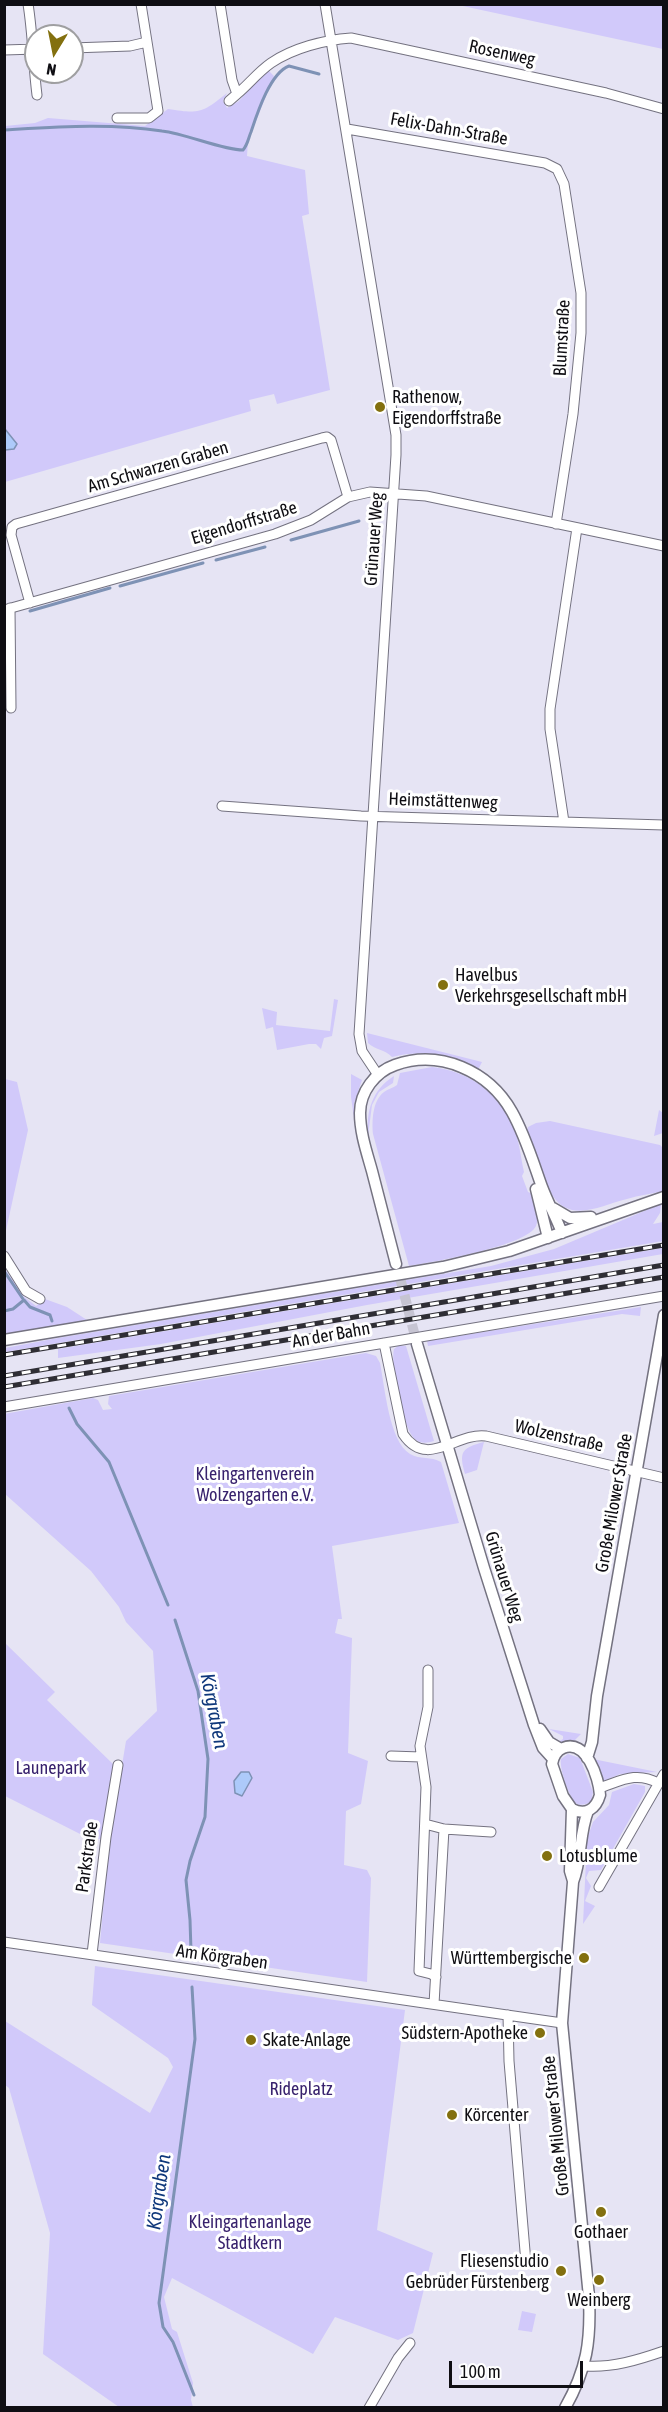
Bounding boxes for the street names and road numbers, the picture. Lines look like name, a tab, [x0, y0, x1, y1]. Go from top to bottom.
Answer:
street label: Rosenweg	[467, 35, 537, 71]
street label: Felix-Dahn-Straße	[389, 108, 509, 150]
street label: Blumstraße	[549, 299, 575, 377]
street label: Am Schwarzen Graben	[85, 437, 231, 497]
street label: Grünauer Weg	[360, 492, 388, 586]
street label: Eigendorffstraße	[189, 497, 299, 549]
street label: Heimstättenweg	[388, 788, 498, 814]
street label: An der Bahn	[290, 1318, 372, 1352]
street label: Wolzenstraße	[513, 1415, 605, 1457]
street label: Große Milower Straße	[591, 1432, 637, 1574]
street label: Grünauer Weg	[480, 1529, 528, 1625]
street label: Parkstraße	[71, 1820, 103, 1894]
street label: Am Körgraben	[175, 1940, 269, 1974]
street label: Große Milower Straße	[538, 2055, 574, 2197]

